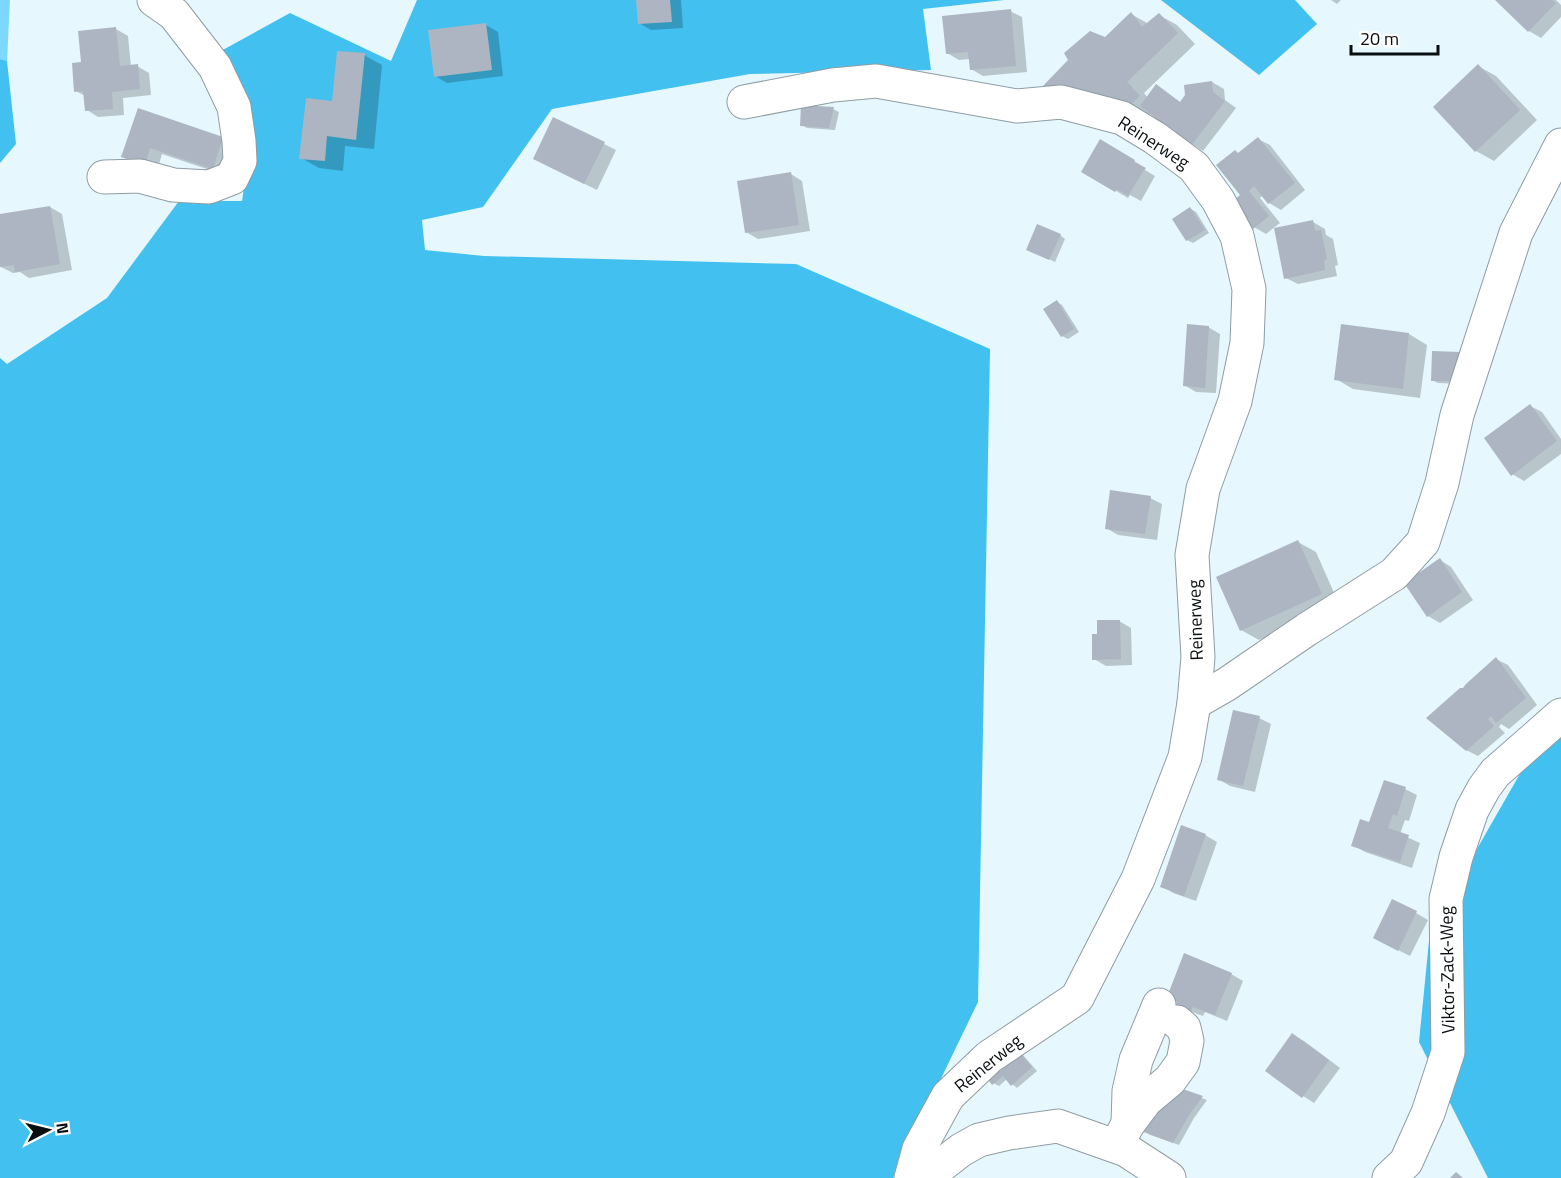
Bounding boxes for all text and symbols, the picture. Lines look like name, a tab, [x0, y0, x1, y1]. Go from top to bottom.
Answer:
scale bar	[1351, 18, 1438, 56]
text: 20 m	[1360, 25, 1399, 52]
street label: Reinerweg	[1113, 109, 1195, 175]
street label: Reinerweg	[1180, 579, 1210, 661]
street label: Viktor-Zack-Weg	[1432, 906, 1462, 1034]
street label: Reinerweg	[948, 1027, 1028, 1099]
north arrow	[18, 1100, 78, 1160]
text: N	[50, 1121, 75, 1135]

